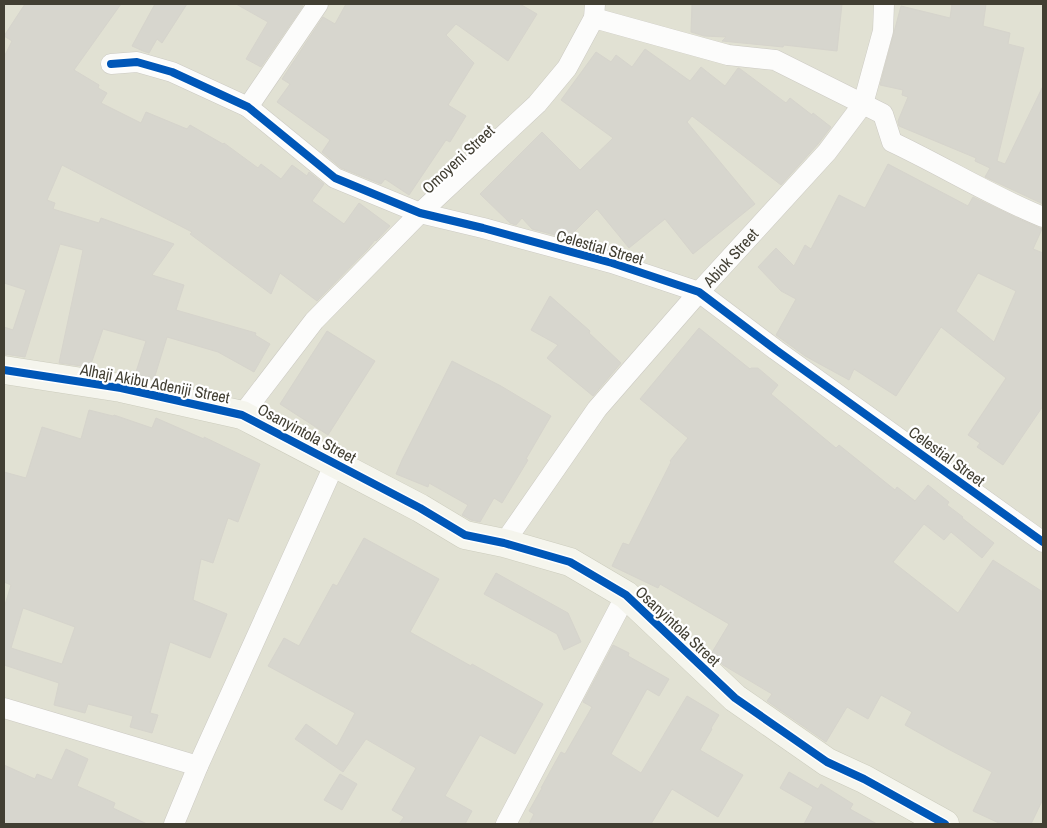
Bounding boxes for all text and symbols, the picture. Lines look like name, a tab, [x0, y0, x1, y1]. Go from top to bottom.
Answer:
street label: Omoyeni Street	[417, 119, 499, 198]
street label: Abiok Street	[697, 223, 763, 292]
street label: Celestial Street	[554, 224, 646, 270]
street label: Alhaji Akibu Adeniji Street	[77, 358, 232, 408]
street label: Osanyintola Street	[254, 398, 360, 468]
street label: Celestial Street	[904, 421, 990, 491]
street label: Osanyintola Street	[631, 581, 725, 671]

